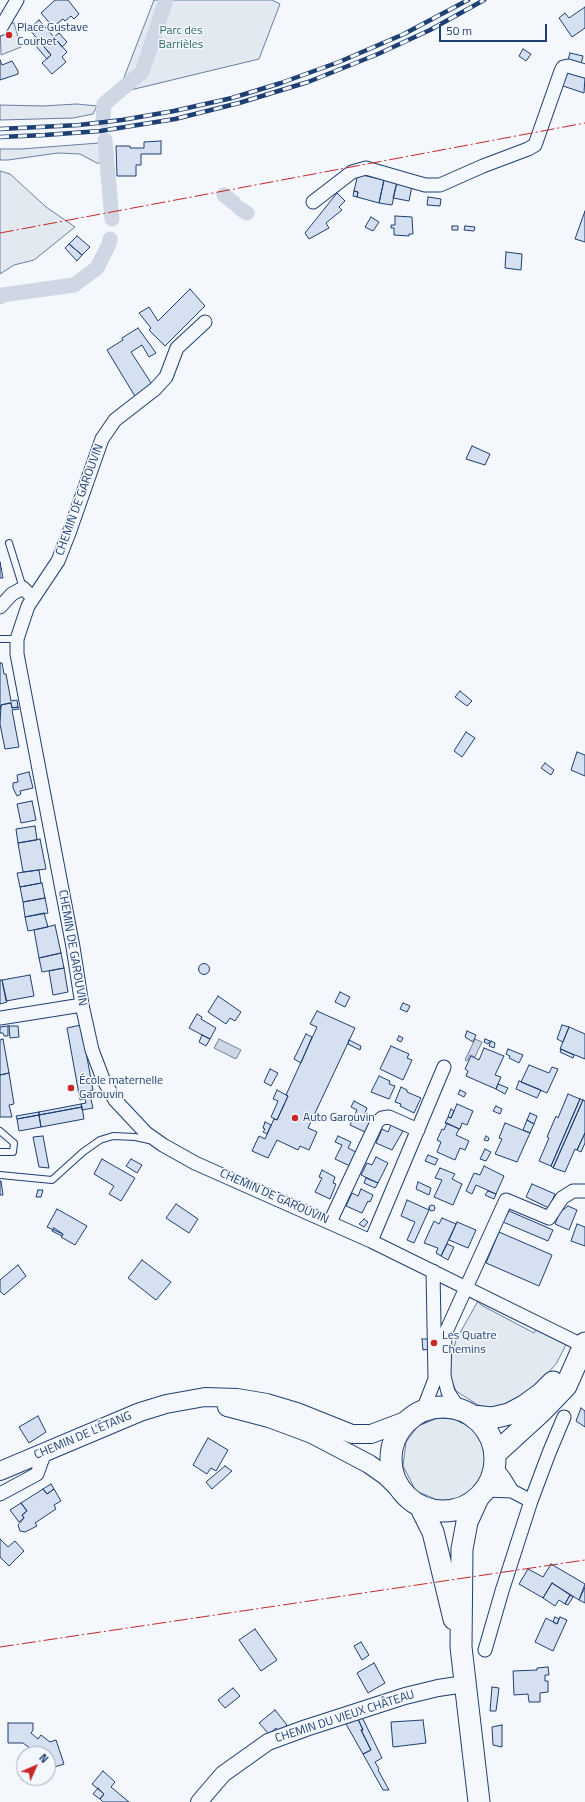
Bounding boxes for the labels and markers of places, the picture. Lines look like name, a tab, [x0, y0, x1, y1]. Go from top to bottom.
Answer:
place label: Place Gustave Courbet	[17, 21, 88, 49]
marker: Place Gustave Courbet	[4, 30, 14, 40]
place label: École maternelle Garouvin	[79, 1074, 163, 1102]
marker: École maternelle Garouvin	[66, 1083, 76, 1093]
place label: Auto Garouvin	[303, 1111, 375, 1125]
marker: Auto Garouvin	[290, 1113, 300, 1123]
place label: Les Quatre Chemins	[442, 1329, 497, 1357]
marker: Les Quatre Chemins	[429, 1338, 439, 1348]

